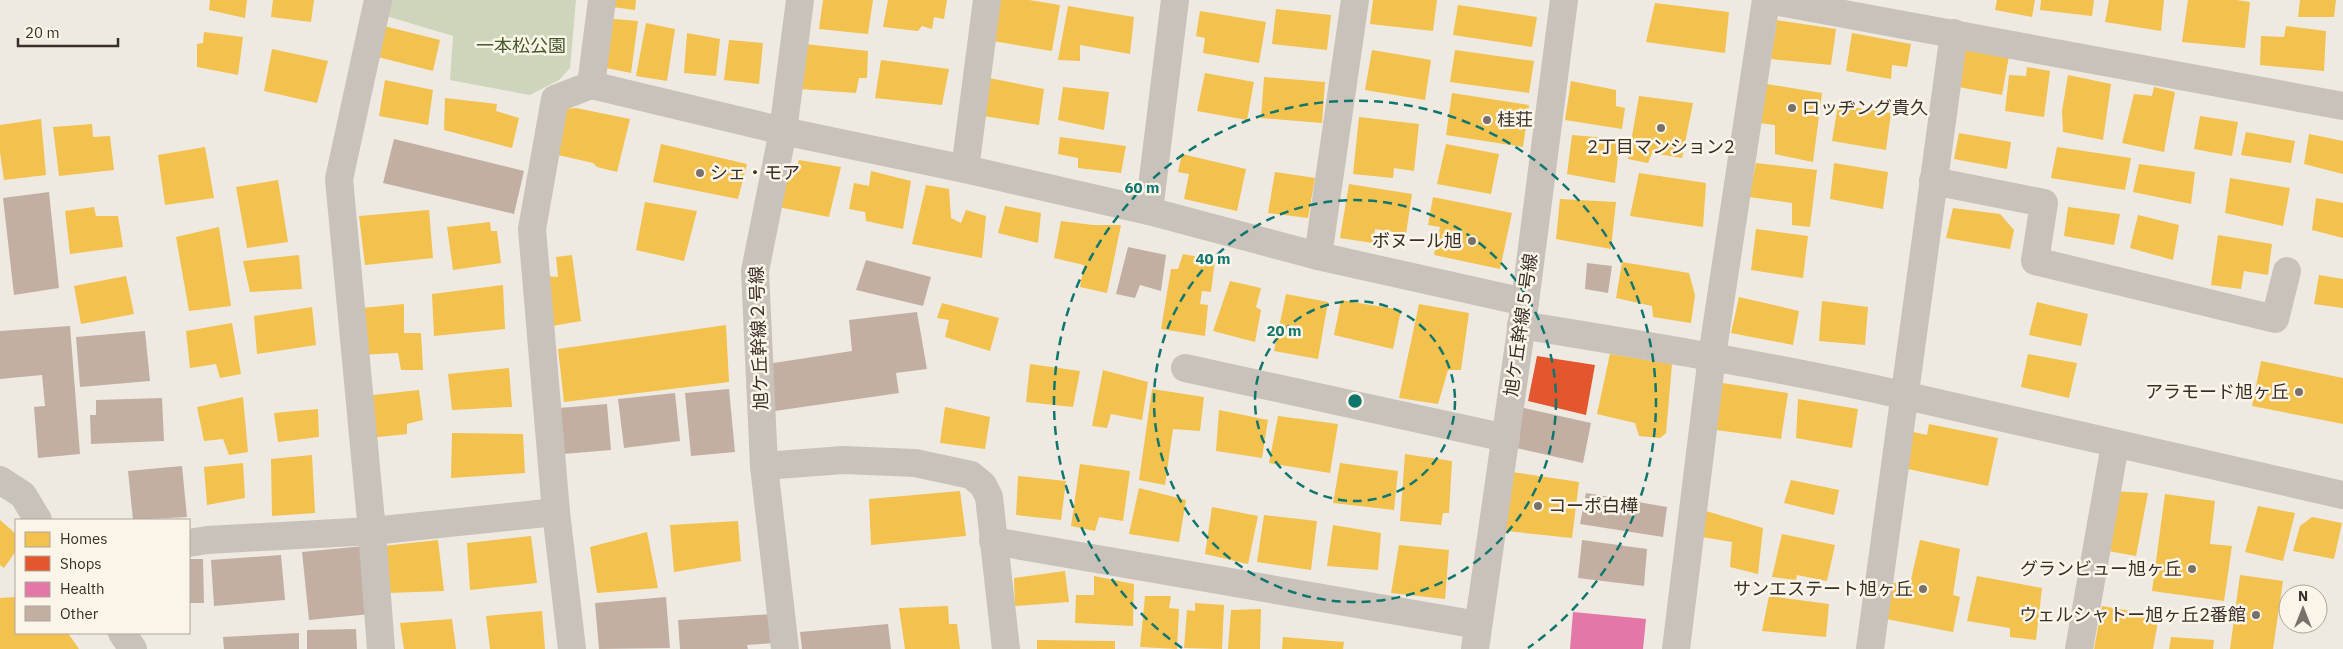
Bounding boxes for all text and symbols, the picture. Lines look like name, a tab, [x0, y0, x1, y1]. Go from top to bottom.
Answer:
scale bar	[18, 15, 118, 47]
text: 20 m	[25, 23, 60, 42]
park label: 一本松公園	[476, 34, 566, 57]
place label: ロッヂング貴久	[1802, 96, 1928, 119]
marker: ロッヂング貴久	[1786, 102, 1798, 114]
place label: 桂荘	[1497, 108, 1533, 131]
marker: 桂荘	[1481, 114, 1493, 126]
marker: 2丁目マンション2	[1655, 122, 1667, 134]
place label: 2丁目マンション2	[1587, 135, 1735, 158]
place label: シェ・モア	[710, 161, 800, 184]
marker: シェ・モア	[694, 167, 706, 179]
text: 60 m	[1125, 178, 1159, 197]
place label: ボヌール旭	[1372, 229, 1462, 252]
marker: ボヌール旭	[1466, 235, 1478, 247]
text: 40 m	[1196, 249, 1230, 268]
street label: 旭ケ丘幹線５号線	[1499, 252, 1542, 398]
street label: 旭ケ丘幹線２号線	[744, 266, 773, 410]
text: 20 m	[1267, 321, 1301, 340]
place label: アラモード旭ヶ丘	[2145, 380, 2289, 403]
marker: アラモード旭ヶ丘	[2293, 386, 2305, 398]
centre of rings	[1346, 392, 1364, 410]
place label: コーポ白樺	[1548, 494, 1638, 517]
marker: コーポ白樺	[1532, 500, 1544, 512]
legend	[15, 519, 190, 634]
text: Homes	[60, 529, 108, 548]
text: Shops	[60, 554, 102, 573]
place label: グランビュー旭ヶ丘	[2020, 557, 2182, 580]
marker: グランビュー旭ヶ丘	[2186, 563, 2198, 575]
place label: サンエステート旭ヶ丘	[1733, 577, 1913, 600]
text: Health	[60, 579, 105, 598]
marker: サンエステート旭ヶ丘	[1917, 583, 1929, 595]
north arrow	[2278, 584, 2328, 634]
text: N	[2298, 587, 2308, 605]
place label: ウェルシャトー旭ヶ丘2番館	[2019, 603, 2246, 626]
text: Other	[60, 604, 99, 623]
marker: ウェルシャトー旭ヶ丘2番館	[2250, 609, 2262, 621]

